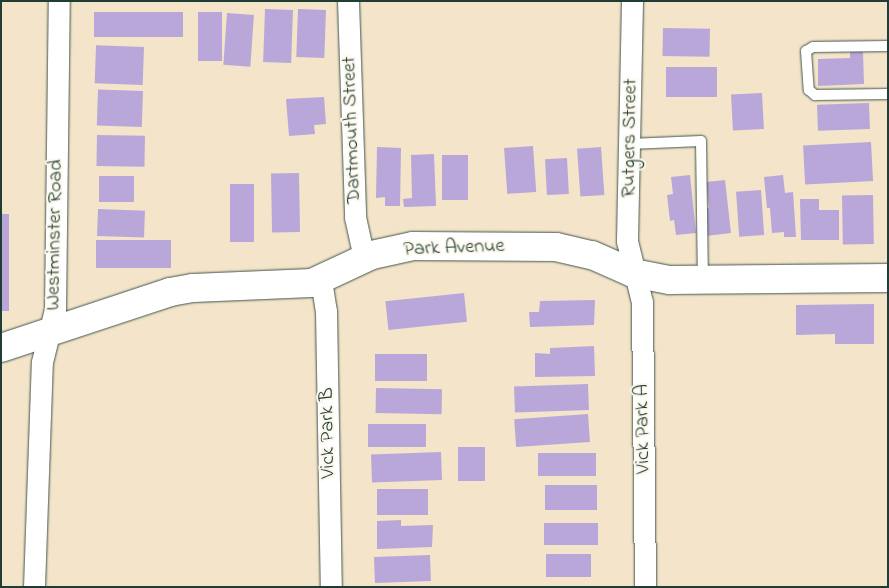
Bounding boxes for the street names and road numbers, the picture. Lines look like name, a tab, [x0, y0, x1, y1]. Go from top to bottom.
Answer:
street label: Dartmouth Street	[337, 56, 367, 204]
street label: Rutgers Street	[617, 78, 643, 198]
street label: Westminster Road	[42, 159, 68, 311]
street label: Park Avenue	[403, 234, 505, 262]
street label: Vick Park A	[630, 384, 656, 474]
street label: Vick Park B	[315, 387, 341, 479]

